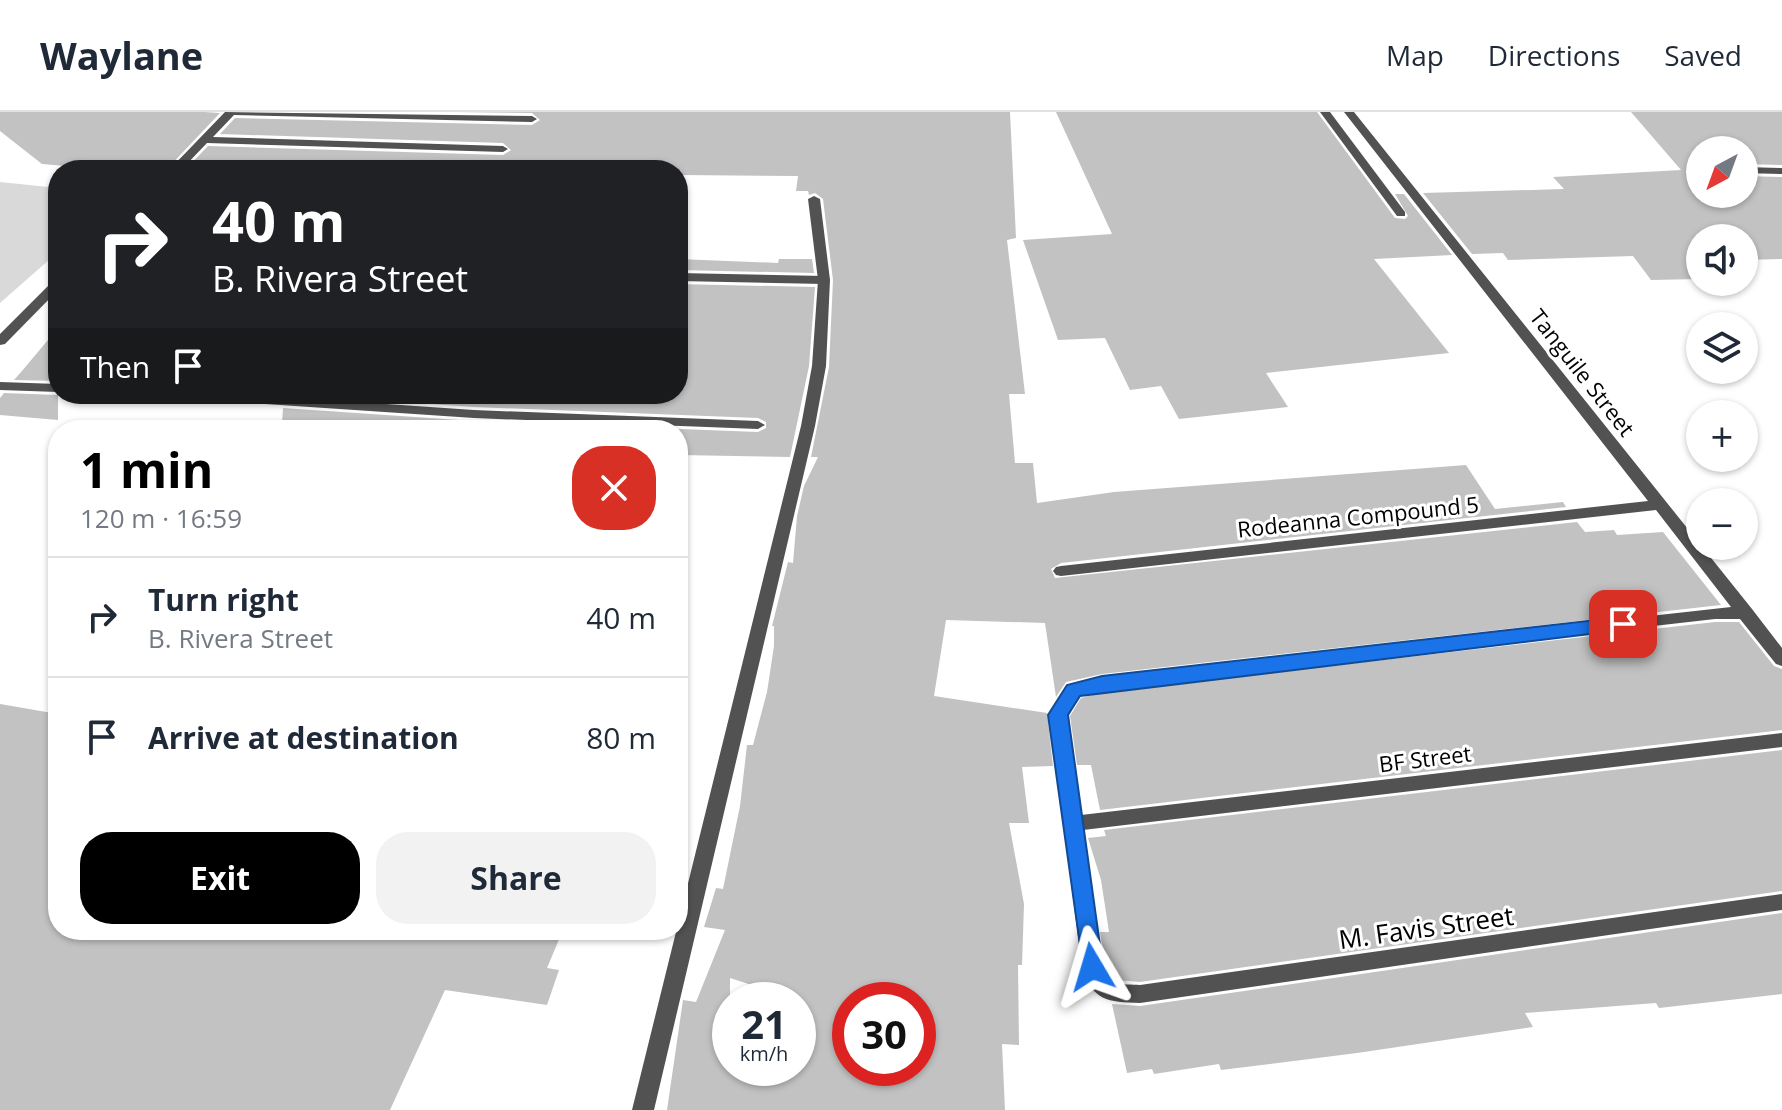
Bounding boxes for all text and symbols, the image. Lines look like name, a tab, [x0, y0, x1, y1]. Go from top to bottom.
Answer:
text: Waylane	[40, 29, 203, 81]
text: Map	[1386, 36, 1444, 74]
text: Directions	[1488, 36, 1620, 74]
text: Saved	[1664, 36, 1742, 74]
north arrow	[1686, 136, 1758, 208]
map controls	[1686, 136, 1758, 560]
text: 40 m	[212, 182, 346, 258]
icon: right	[80, 192, 184, 296]
button: sound	[1686, 224, 1758, 296]
text: B. Rivera Street	[212, 254, 468, 303]
street label: Tanguile Street	[1524, 302, 1642, 442]
button: layers	[1686, 312, 1758, 384]
icon: arrive	[166, 344, 210, 388]
text: Then	[80, 346, 150, 387]
button: +	[1686, 400, 1758, 472]
text: 1 min	[80, 437, 213, 502]
button: close	[572, 446, 656, 530]
street label: Rodeanna Compound 5	[1236, 488, 1480, 544]
button: −	[1686, 488, 1758, 560]
text: 120 m · 16:59	[80, 500, 242, 536]
text: Turn right	[148, 579, 299, 620]
pin	[1589, 590, 1657, 658]
icon: right	[80, 595, 124, 639]
text: 40 m	[586, 597, 656, 638]
icon: arrive	[1601, 602, 1645, 646]
text: B. Rivera Street	[148, 620, 333, 656]
icon: arrive	[80, 715, 124, 759]
text: Arrive at destination	[148, 717, 459, 758]
text: 80 m	[586, 717, 656, 758]
street label: BF Street	[1377, 737, 1473, 779]
button: Exit	[80, 832, 360, 924]
button: Share	[376, 832, 656, 924]
street label: M. Favis Street	[1336, 897, 1516, 957]
position arrow	[1050, 925, 1134, 1009]
speed limit sign: 30	[832, 982, 936, 1086]
text: 21	[741, 996, 787, 1051]
text: km/h	[740, 1040, 788, 1067]

